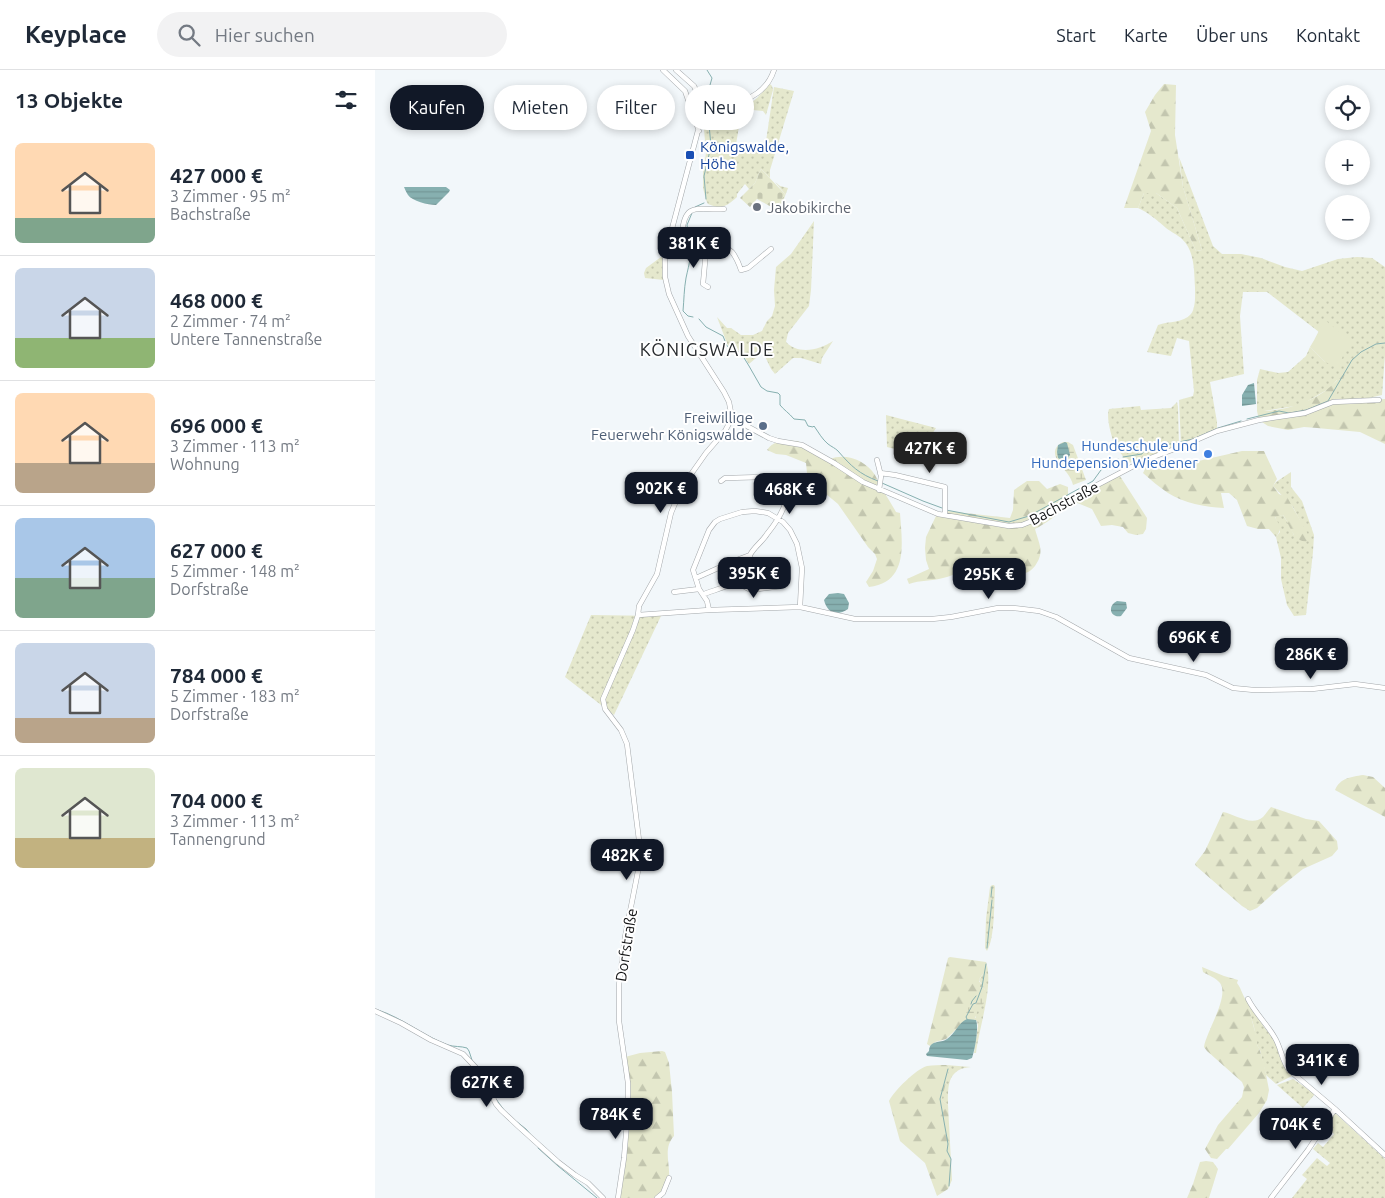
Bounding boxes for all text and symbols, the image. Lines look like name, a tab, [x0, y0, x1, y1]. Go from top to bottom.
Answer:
search box	[157, 12, 507, 57]
text: Keyplace	[25, 21, 127, 48]
icon: search	[175, 21, 203, 49]
text: Hier suchen	[215, 24, 315, 46]
text: Start	[1056, 25, 1096, 45]
text: Karte	[1124, 25, 1168, 45]
text: Über uns	[1196, 25, 1268, 45]
text: Kontakt	[1296, 25, 1360, 45]
chip: Kaufen	[390, 85, 484, 130]
chip: Mieten	[494, 85, 587, 130]
chip: Filter	[597, 85, 675, 130]
chip: Neu	[685, 85, 754, 130]
map controls	[1325, 85, 1370, 240]
button: locate	[1325, 85, 1370, 130]
icon: filters	[332, 86, 360, 114]
text: 13 Objekte	[15, 88, 123, 112]
place label: Königswalde, Höhe	[700, 138, 789, 172]
button: +	[1325, 140, 1370, 185]
marker: Königswalde, Höhe	[684, 149, 696, 161]
icon: home	[55, 163, 115, 223]
text: 427 000 €	[170, 163, 263, 187]
text: 3 Zimmer · 95 m²	[170, 187, 291, 205]
button: −	[1325, 195, 1370, 240]
place label: Jakobikirche	[767, 199, 851, 216]
marker: Jakobikirche	[751, 201, 763, 213]
text: Bachstraße	[170, 205, 251, 223]
pin: 381K €	[653, 226, 735, 269]
text: 381K €	[669, 234, 719, 252]
icon: home	[55, 288, 115, 348]
text: 468 000 €	[170, 288, 263, 312]
text: 2 Zimmer · 74 m²	[170, 312, 291, 330]
text: Untere Tannenstraße	[170, 330, 322, 348]
district label: KÖNIGSWALDE	[640, 339, 774, 359]
place label: Freiwillige Feuerwehr Königswalde	[591, 409, 753, 443]
icon: home	[55, 413, 115, 473]
text: 696 000 €	[170, 413, 263, 437]
marker: Freiwillige Feuerwehr Königswalde	[757, 420, 769, 432]
pin: 427K €	[889, 432, 971, 474]
text: 3 Zimmer · 113 m²	[170, 437, 300, 455]
place label: Hundeschule und Hundepension Wiedener	[1031, 437, 1198, 471]
text: 427K €	[905, 439, 955, 457]
marker: Hundeschule und Hundepension Wiedener	[1202, 448, 1214, 460]
text: Wohnung	[170, 455, 240, 473]
pin: 902K €	[620, 472, 702, 514]
pin: 468K €	[749, 472, 831, 515]
street label: Bachstraße	[1027, 478, 1101, 528]
text: 902K €	[636, 479, 686, 497]
text: 468K €	[765, 480, 815, 498]
icon: home	[55, 538, 115, 598]
text: 627 000 €	[170, 538, 263, 562]
pin: 395K €	[713, 556, 795, 599]
pin: 295K €	[948, 558, 1030, 600]
text: 5 Zimmer · 148 m²	[170, 562, 300, 580]
text: 395K €	[729, 564, 779, 582]
text: 295K €	[964, 565, 1014, 583]
text: Dorfstraße	[170, 580, 249, 598]
pin: 696K €	[1153, 620, 1235, 663]
text: 696K €	[1169, 628, 1219, 646]
pin: 286K €	[1270, 638, 1352, 680]
text: 286K €	[1286, 645, 1336, 663]
icon: home	[55, 663, 115, 723]
text: 784 000 €	[170, 663, 263, 687]
text: 5 Zimmer · 183 m²	[170, 687, 300, 705]
text: Dorfstraße	[170, 705, 249, 723]
icon: home	[55, 788, 115, 848]
text: 704 000 €	[170, 788, 263, 812]
text: 3 Zimmer · 113 m²	[170, 812, 300, 830]
text: Tannengrund	[170, 830, 266, 848]
pin: 482K €	[586, 838, 668, 881]
text: 482K €	[602, 846, 652, 864]
street label: Dorfstraße	[612, 907, 640, 983]
pin: 341K €	[1281, 1044, 1363, 1086]
text: 341K €	[1297, 1051, 1347, 1069]
pin: 627K €	[446, 1066, 528, 1108]
text: 627K €	[462, 1073, 512, 1091]
pin: 784K €	[575, 1098, 657, 1140]
text: 784K €	[591, 1105, 641, 1123]
pin: 704K €	[1255, 1108, 1337, 1150]
text: 704K €	[1271, 1115, 1321, 1133]

